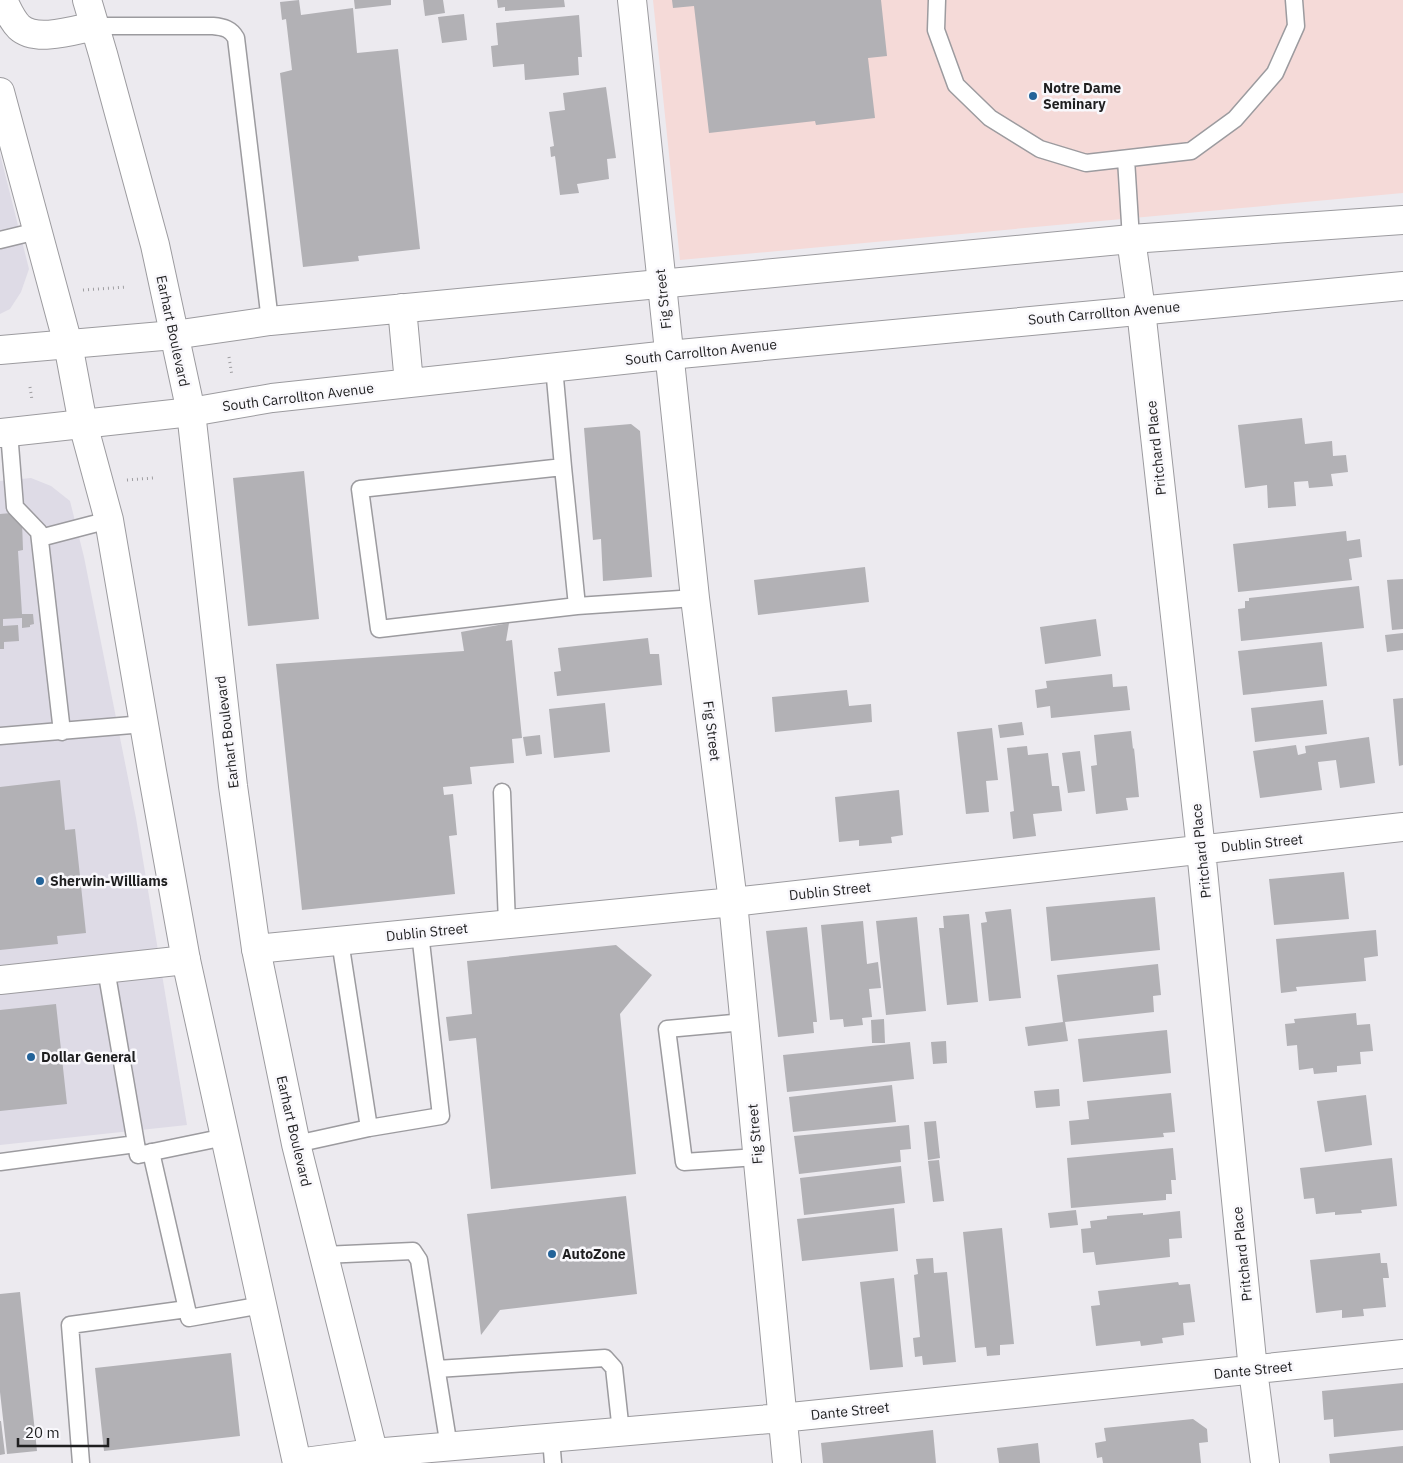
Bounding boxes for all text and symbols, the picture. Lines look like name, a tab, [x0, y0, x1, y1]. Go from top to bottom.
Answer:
place label: Notre Dame Seminary	[1043, 79, 1121, 113]
marker: Notre Dame Seminary	[1027, 90, 1039, 102]
street label: Fig Street	[651, 268, 675, 330]
street label: Earhart Boulevard	[152, 274, 194, 388]
street label: South Carrollton Avenue	[1027, 297, 1181, 329]
street label: South Carrollton Avenue	[624, 335, 778, 369]
street label: South Carrollton Avenue	[221, 379, 375, 415]
street label: Pritchard Place	[1142, 399, 1170, 496]
street label: Earhart Boulevard	[211, 675, 243, 789]
street label: Fig Street	[699, 700, 725, 762]
street label: Pritchard Place	[1187, 802, 1215, 899]
street label: Dublin Street	[1220, 830, 1304, 856]
place label: Sherwin-Williams	[50, 872, 168, 890]
marker: Sherwin-Williams	[34, 875, 46, 887]
street label: Dublin Street	[788, 878, 872, 904]
street label: Dublin Street	[385, 919, 469, 945]
place label: Dollar General	[41, 1048, 136, 1066]
marker: Dollar General	[25, 1051, 37, 1063]
street label: Earhart Boulevard	[272, 1074, 316, 1188]
street label: Fig Street	[743, 1103, 767, 1165]
street label: Pritchard Place	[1228, 1205, 1256, 1302]
place label: AutoZone	[562, 1245, 626, 1263]
marker: AutoZone	[546, 1248, 558, 1260]
street label: Dante Street	[1213, 1357, 1293, 1383]
street label: Dante Street	[810, 1398, 890, 1424]
scale bar	[18, 1416, 108, 1448]
text: 20 m	[25, 1423, 60, 1442]

